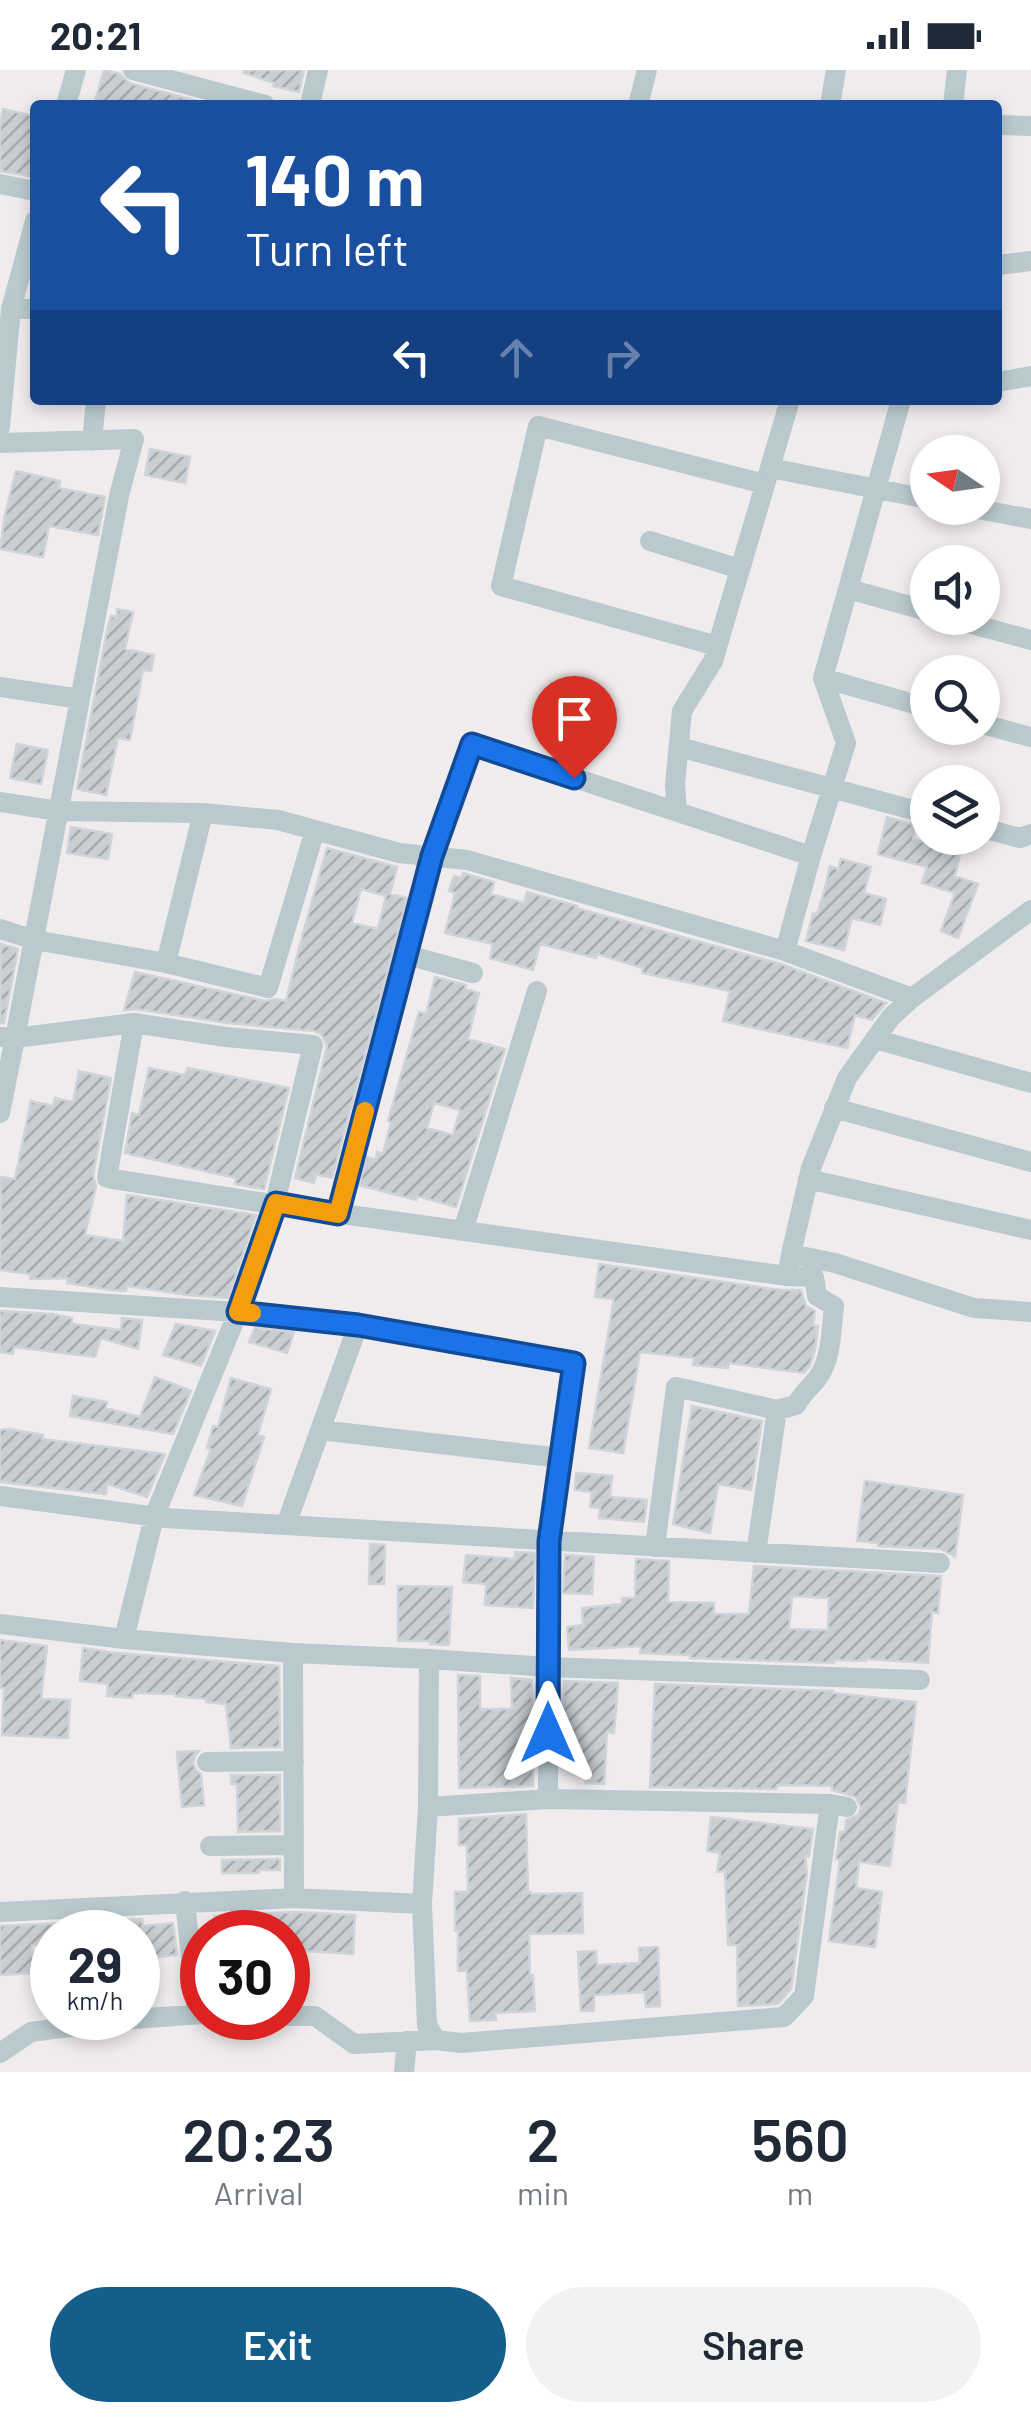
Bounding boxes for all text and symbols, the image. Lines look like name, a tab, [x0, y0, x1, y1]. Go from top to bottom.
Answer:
text: 20:21	[50, 12, 141, 58]
text: 140 m	[245, 136, 424, 220]
icon: left	[80, 140, 210, 270]
text: Turn left	[245, 221, 409, 275]
icon: left	[384, 330, 439, 385]
icon: ahead	[489, 330, 544, 385]
icon: right	[594, 330, 649, 385]
north arrow	[910, 435, 1000, 525]
map controls	[910, 435, 1000, 855]
button: sound	[910, 545, 1000, 635]
button: search	[910, 655, 1000, 745]
pin	[532, 676, 617, 779]
icon: arrive	[547, 691, 602, 746]
button: layers	[910, 765, 1000, 855]
position arrow	[496, 1681, 600, 1785]
speed limit sign: 30	[180, 1910, 310, 2040]
text: 29	[68, 1933, 122, 1993]
text: km/h	[67, 1985, 123, 2015]
text: 20:23	[182, 2102, 335, 2174]
text: 2	[526, 2102, 560, 2174]
text: 560	[751, 2102, 849, 2174]
text: Arrival	[214, 2173, 303, 2211]
text: min	[517, 2173, 569, 2211]
text: m	[787, 2173, 813, 2211]
button: Exit	[50, 2287, 506, 2402]
button: Share	[526, 2287, 981, 2402]

